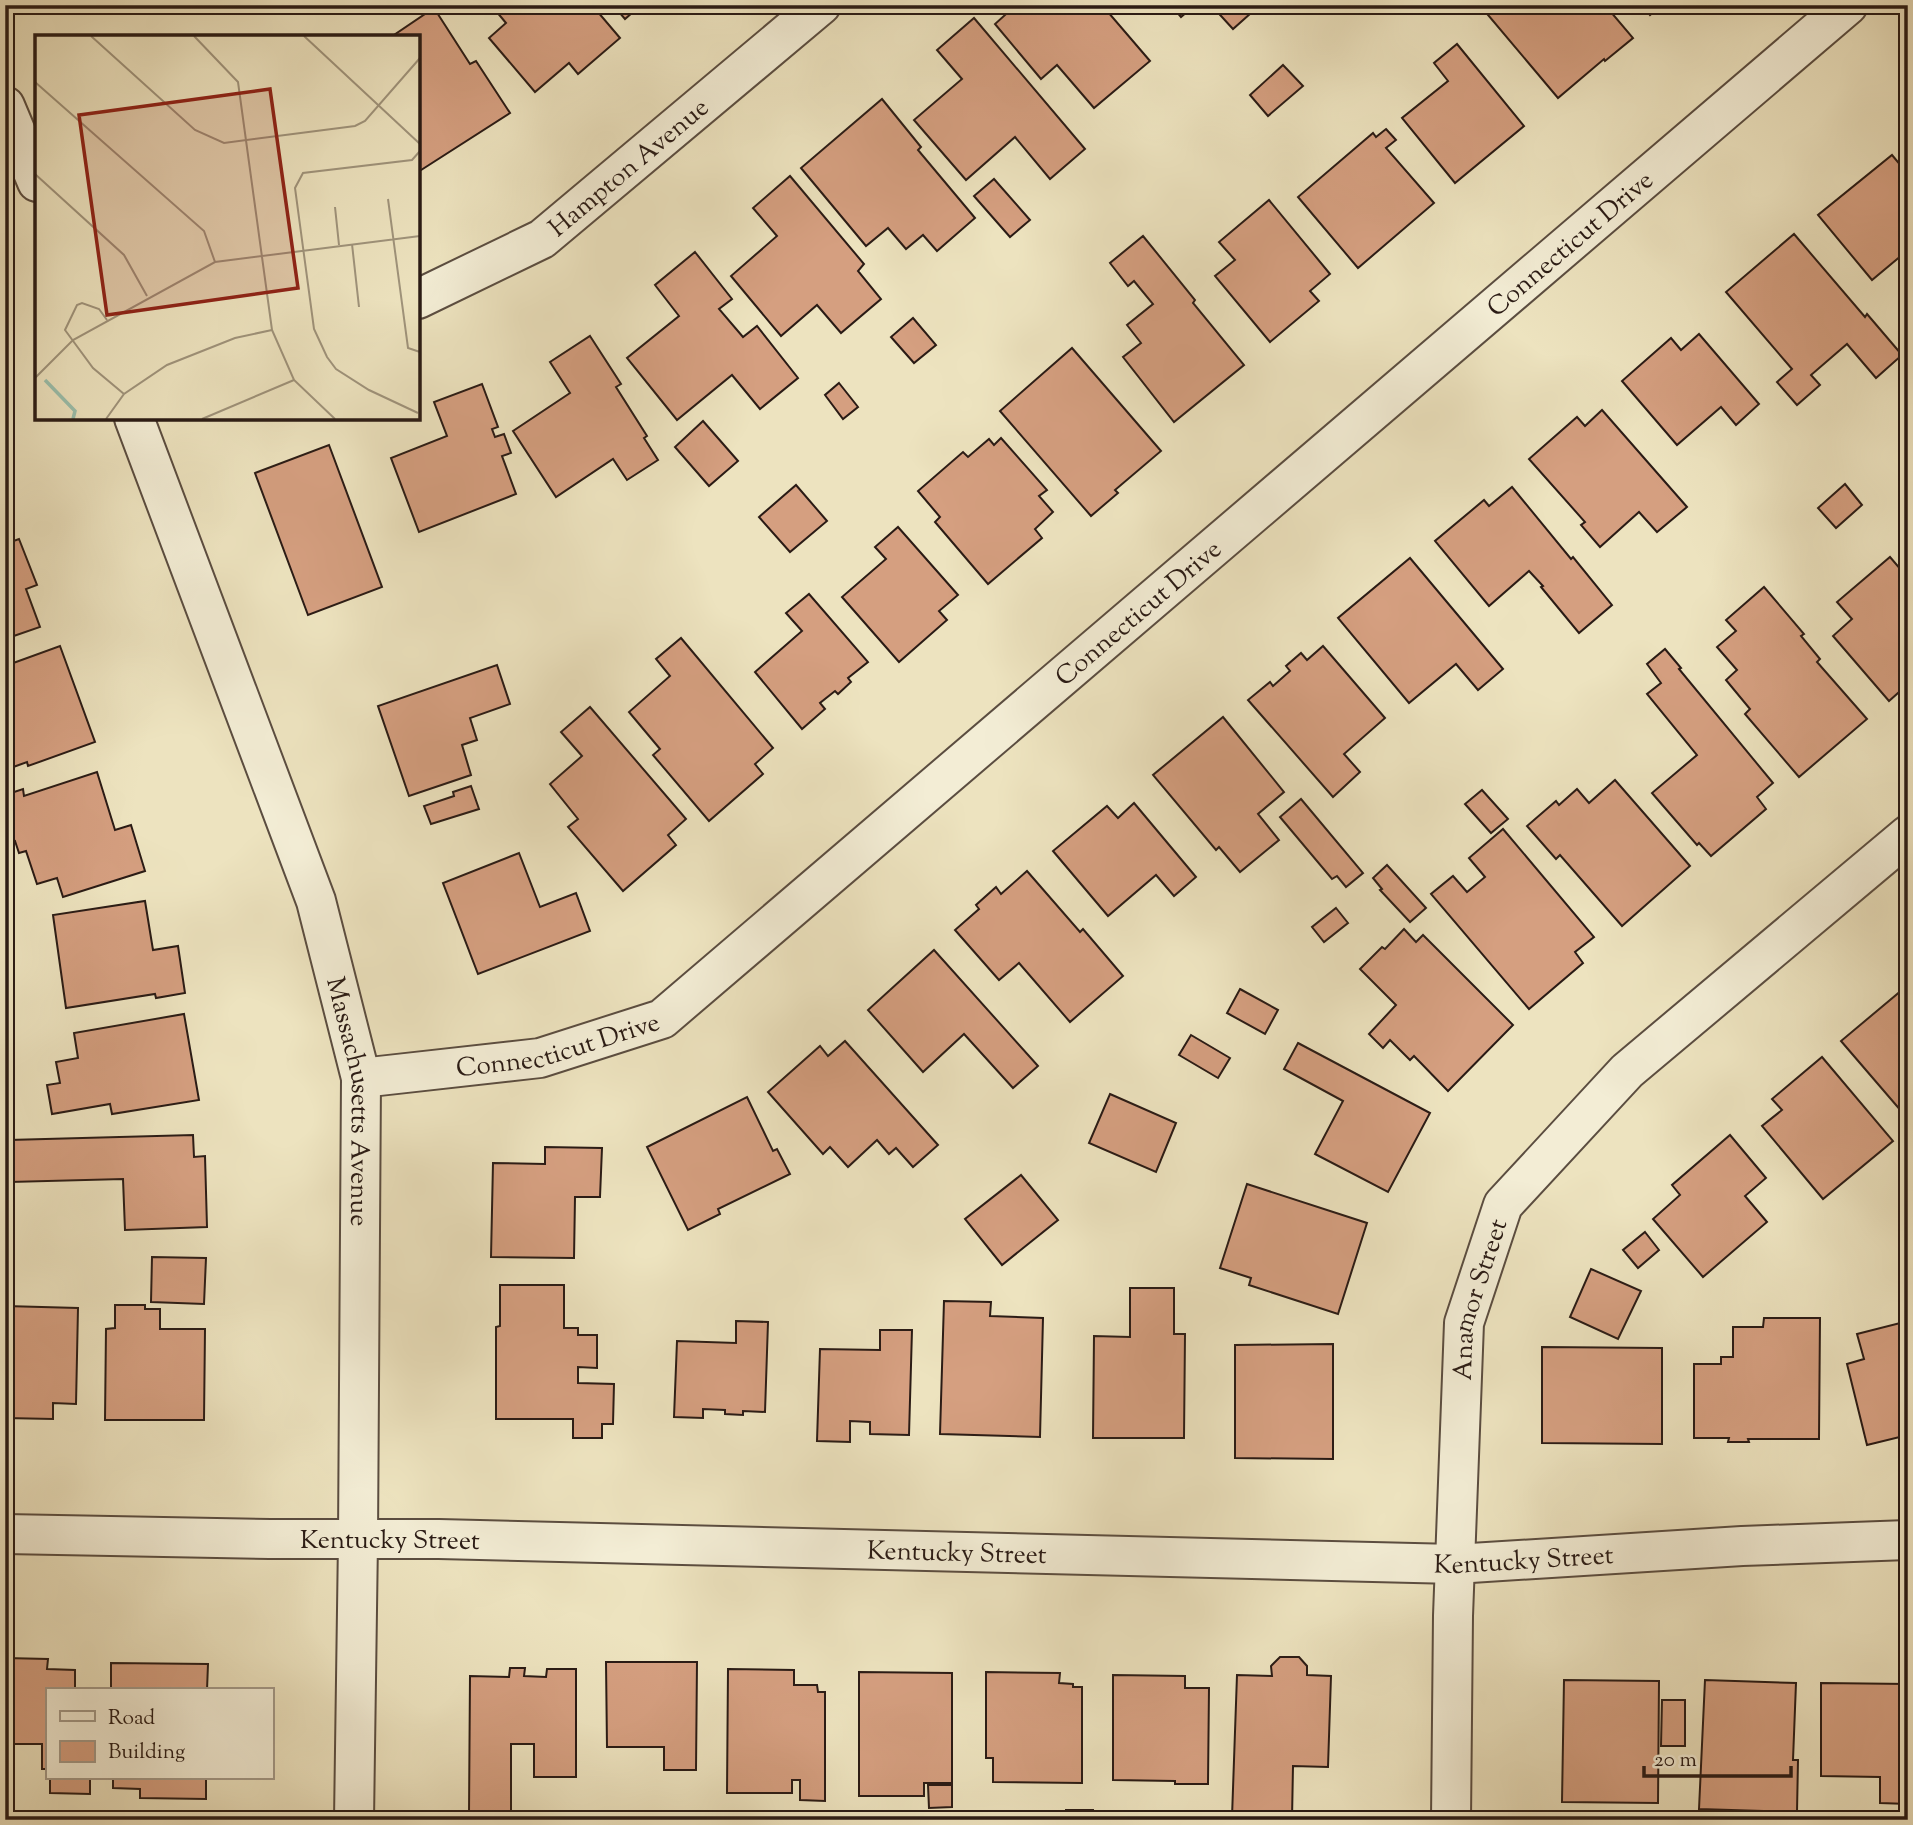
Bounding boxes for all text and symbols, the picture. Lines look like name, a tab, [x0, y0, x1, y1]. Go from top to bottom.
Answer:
inset map	[35, 35, 420, 420]
street label: Hampton Avenue	[541, 91, 718, 247]
street label: Connecticut Drive	[1480, 163, 1662, 327]
street label: Connecticut Drive	[1048, 532, 1231, 696]
street label: Massachusetts Avenue	[315, 973, 378, 1226]
street label: Connecticut Drive	[454, 1005, 665, 1088]
street label: Anamor Street	[1446, 1214, 1518, 1381]
street label: Kentucky Street	[300, 1523, 480, 1561]
street label: Kentucky Street	[866, 1534, 1047, 1575]
street label: Kentucky Street	[1433, 1538, 1615, 1585]
legend	[46, 1688, 273, 1780]
text: Road	[108, 1704, 155, 1734]
scale bar	[1644, 1734, 1790, 1778]
text: Building	[108, 1738, 185, 1768]
text: 20 m	[1654, 1746, 1697, 1776]

